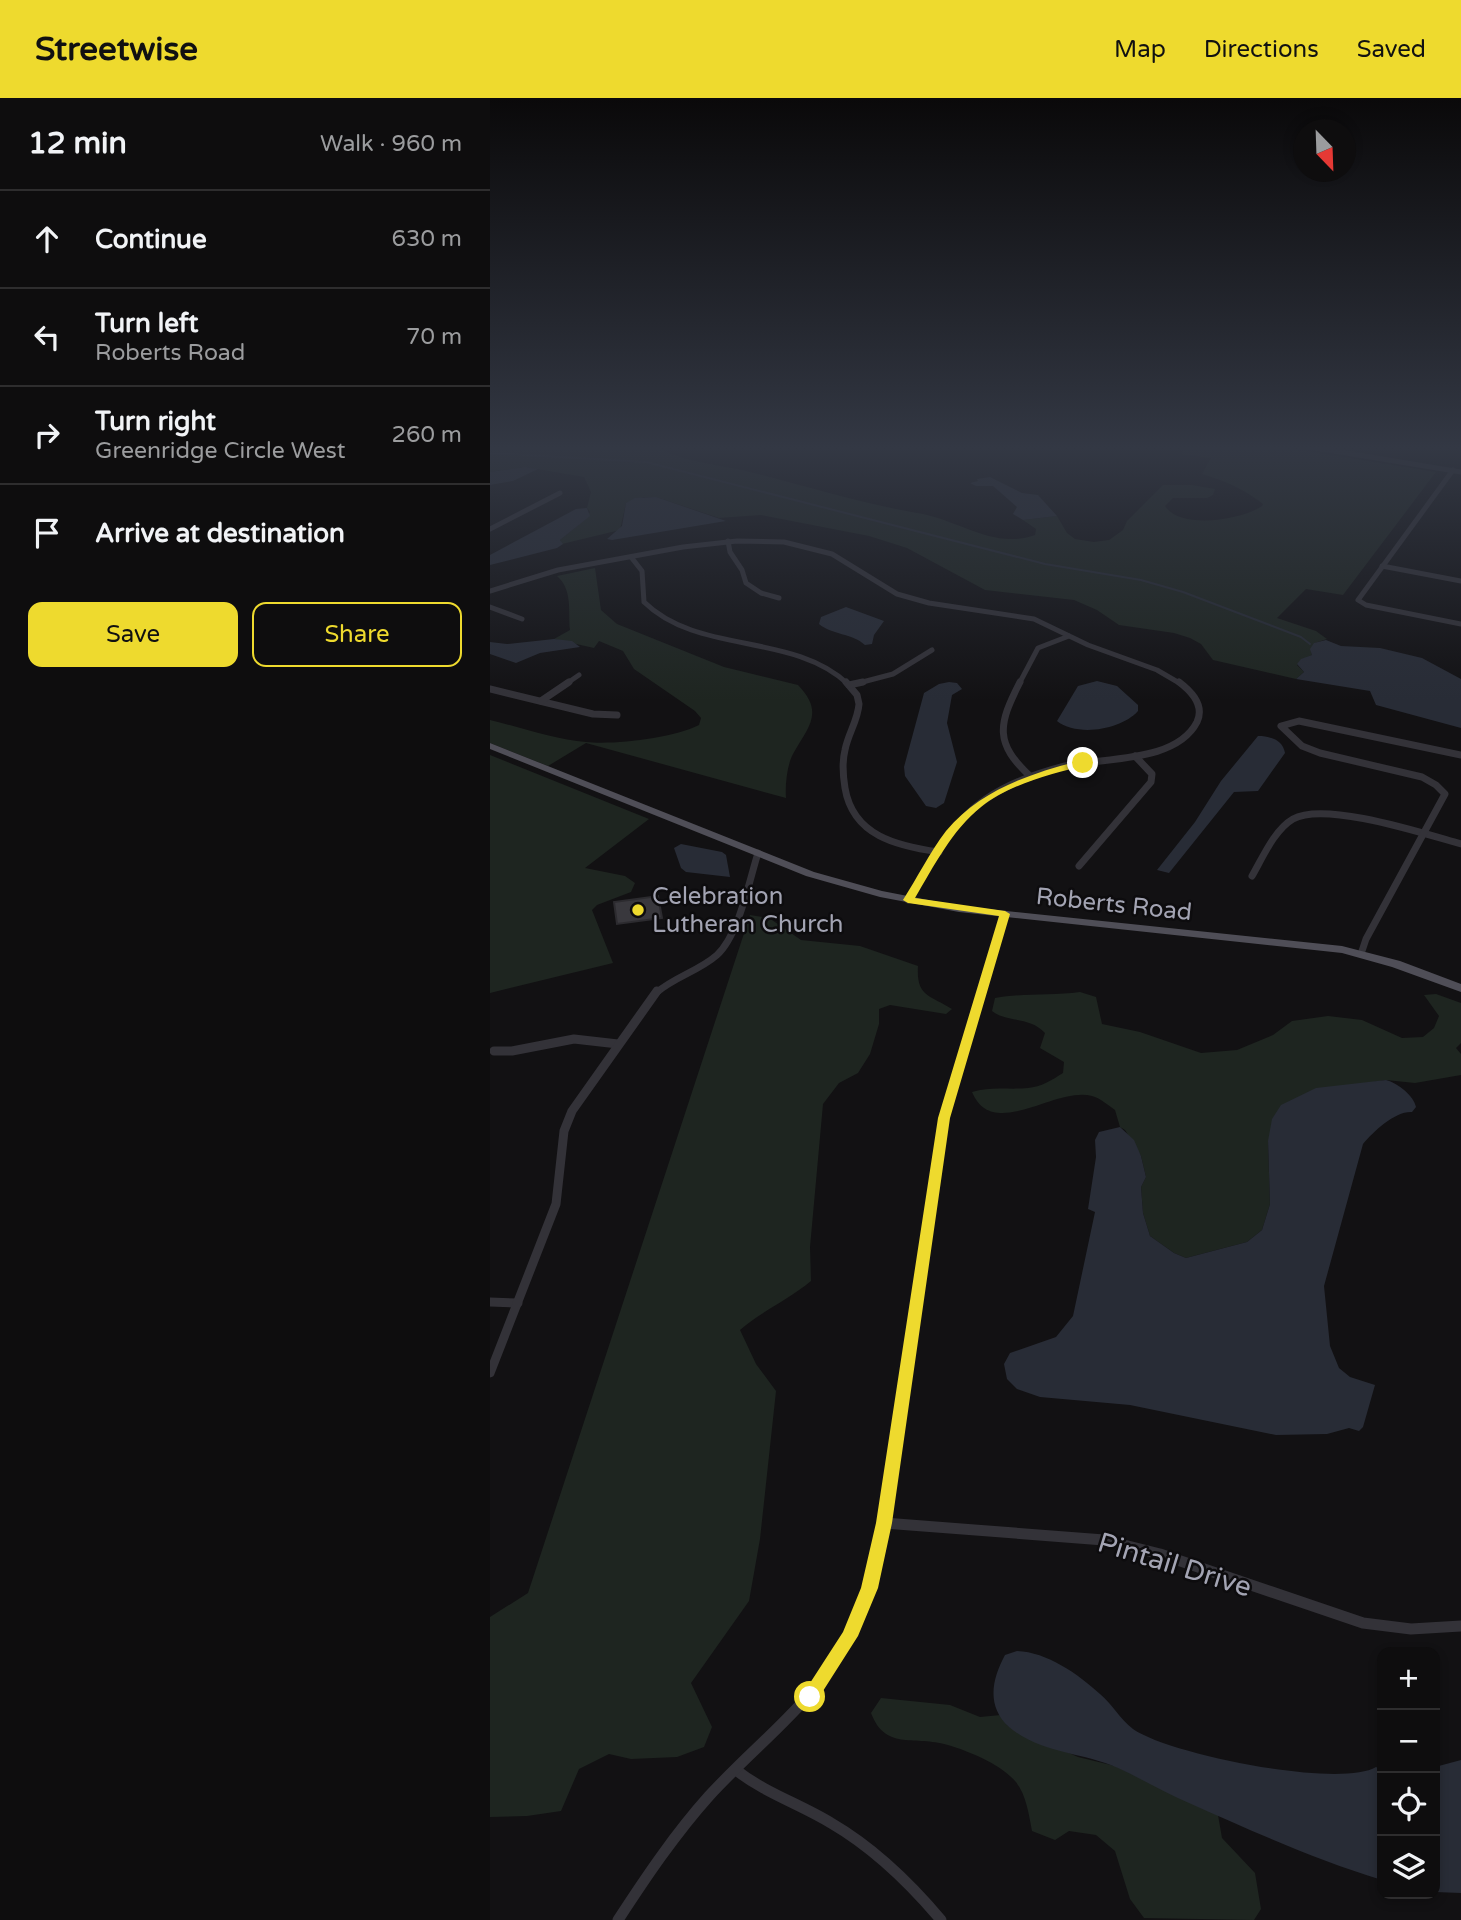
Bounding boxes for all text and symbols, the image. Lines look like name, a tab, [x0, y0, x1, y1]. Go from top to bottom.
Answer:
text: Streetwise	[35, 30, 198, 69]
text: Map	[1114, 35, 1166, 64]
text: Directions	[1204, 35, 1319, 64]
text: Saved	[1357, 35, 1426, 64]
north arrow	[1293, 119, 1356, 182]
text: 12 min	[28, 125, 127, 162]
text: Walk · 960 m	[320, 130, 462, 158]
icon: ahead	[28, 220, 66, 258]
text: Continue	[95, 224, 207, 255]
text: 630 m	[392, 225, 462, 253]
text: Turn left	[95, 308, 198, 339]
icon: left	[28, 318, 66, 356]
text: 70 m	[406, 323, 462, 351]
text: Roberts Road	[95, 339, 245, 367]
text: Turn right	[95, 406, 216, 437]
icon: right	[28, 416, 66, 454]
text: 260 m	[392, 421, 462, 449]
text: Greenridge Circle West	[95, 437, 346, 465]
icon: arrive	[28, 514, 66, 552]
text: Arrive at destination	[95, 518, 345, 549]
button: Save	[28, 602, 238, 667]
button: Share	[252, 602, 462, 667]
route end	[1067, 747, 1098, 778]
place label: Celebration Lutheran Church	[652, 882, 843, 939]
street label: Roberts Road	[1034, 882, 1193, 927]
marker: Celebration Lutheran Church	[630, 902, 646, 918]
street label: Pintail Drive	[1094, 1525, 1256, 1604]
map controls	[1377, 1647, 1440, 1899]
button: +	[1377, 1647, 1440, 1710]
route start	[794, 1681, 825, 1712]
button: −	[1377, 1710, 1440, 1773]
button: locate	[1377, 1773, 1440, 1836]
button: layers	[1377, 1836, 1440, 1899]

